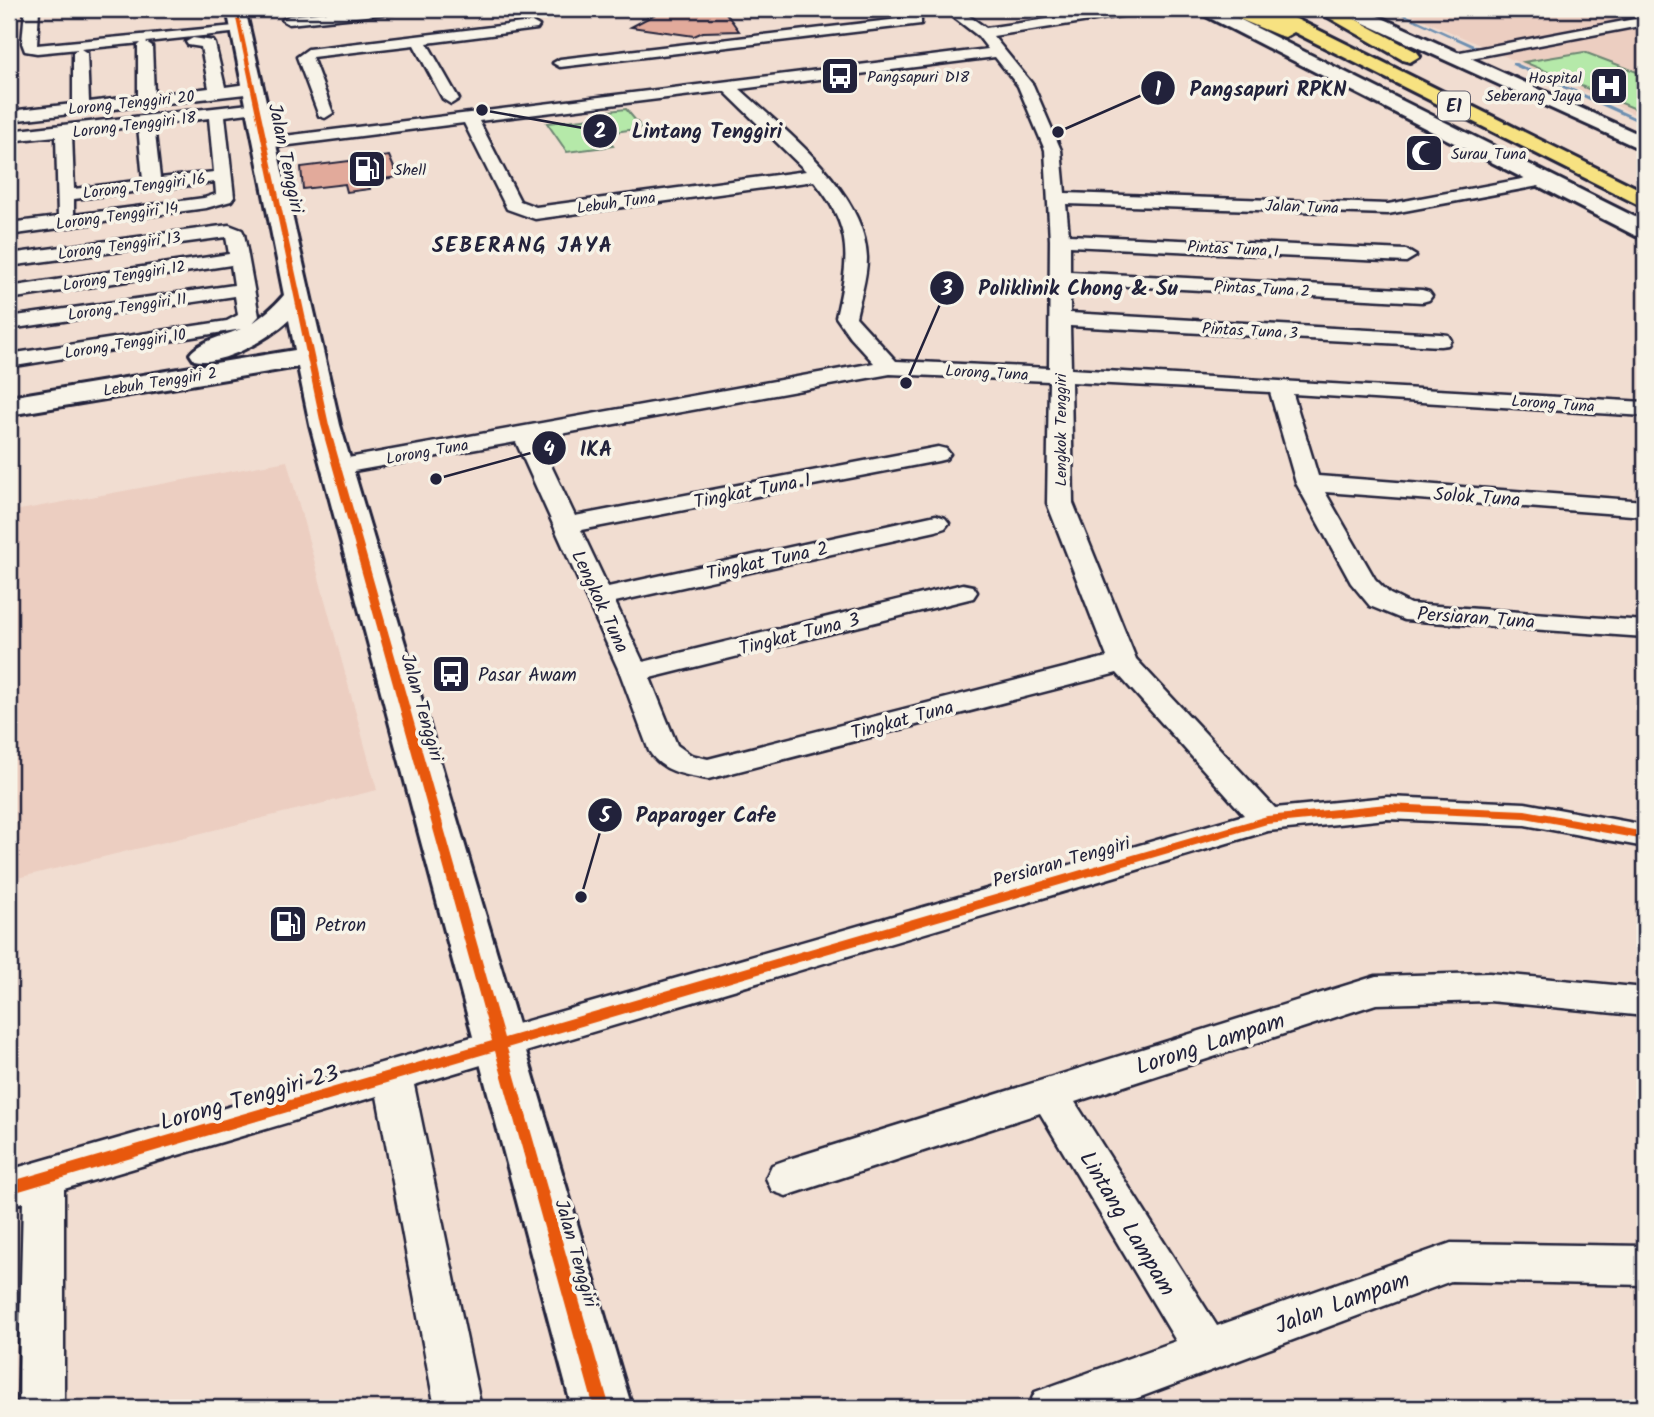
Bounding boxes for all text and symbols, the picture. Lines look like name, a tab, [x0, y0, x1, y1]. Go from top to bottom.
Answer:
bus stop icon: Pangsapuri D18	[819, 55, 861, 97]
place label: Pangsapuri D18	[867, 65, 970, 90]
hospital icon: Hospital Seberang Jaya	[1588, 65, 1630, 107]
place label: Hospital Seberang Jaya	[1485, 66, 1582, 109]
callout: Pangsapuri RPKN	[1140, 67, 1360, 109]
text: 1	[1155, 74, 1162, 107]
text: Pangsapuri RPKN	[1189, 74, 1347, 107]
street label: Lorong Tenggiri 20	[67, 84, 196, 123]
road number: E1	[1438, 92, 1470, 120]
street label: Jalan Tenggiri	[259, 101, 312, 217]
street label: Lorong Tenggiri 18	[71, 105, 198, 145]
callout: Lintang Tenggiri	[582, 110, 796, 152]
text: 2	[594, 116, 606, 149]
text: Lintang Tenggiri	[632, 116, 783, 149]
mosque icon: Surau Tuna	[1403, 132, 1445, 174]
place label: Surau Tuna	[1451, 142, 1526, 167]
fuel station icon: Shell	[346, 148, 388, 190]
place label: Shell	[394, 158, 426, 183]
street label: Lorong Tenggiri 16	[81, 167, 207, 206]
street label: Lebuh Tuna	[575, 186, 657, 221]
street label: Jalan Tuna	[1265, 194, 1339, 221]
street label: Lorong Tenggiri 14	[54, 195, 180, 237]
street label: Lorong Tenggiri 13	[56, 225, 182, 267]
district label: SEBERANG JAYA	[432, 230, 614, 263]
street label: Pintas Tuna 1	[1186, 235, 1279, 264]
street label: Lorong Tenggiri 12	[61, 254, 188, 299]
callout: Poliklinik Chong & Su	[929, 267, 1192, 309]
text: 3	[940, 273, 953, 306]
text: Poliklinik Chong & Su	[978, 273, 1179, 306]
street label: Pintas Tuna 2	[1213, 275, 1310, 304]
street label: Lorong Tenggiri 11	[66, 287, 188, 328]
street label: Pintas Tuna 3	[1201, 317, 1298, 346]
street label: Lorong Tenggiri 10	[63, 323, 188, 366]
street label: Lorong Tuna	[945, 359, 1029, 388]
street label: Lebuh Tenggiri 2	[101, 361, 219, 404]
street label: Lengkok Tenggiri	[1049, 372, 1074, 487]
street label: Lorong Tuna	[1510, 389, 1595, 420]
callout: IKA	[531, 427, 627, 469]
street label: Lorong Tuna	[384, 433, 470, 472]
text: 4	[543, 434, 555, 467]
text: IKA	[580, 434, 612, 467]
street label: Tingkat Tuna 1	[691, 466, 813, 518]
street label: Solok Tuna	[1432, 480, 1521, 516]
street label: Tingkat Tuna 2	[704, 534, 831, 589]
street label: Lengkok Tuna	[562, 545, 636, 658]
street label: Persiaran Tuna	[1416, 600, 1536, 638]
street label: Tingkat Tuna 3	[736, 605, 863, 664]
street label: Jalan Tenggiri	[391, 650, 451, 767]
bus stop icon: Pasar Awam	[430, 653, 472, 695]
place label: Pasar Awam	[478, 661, 577, 691]
street label: Tingkat Tuna	[848, 693, 957, 749]
callout: Paparoger Cafe	[587, 794, 791, 836]
text: 5	[599, 800, 613, 833]
text: Paparoger Cafe	[636, 800, 776, 833]
street label: Persiaran Tenggiri	[989, 829, 1135, 897]
fuel station icon: Petron	[267, 903, 309, 945]
place label: Petron	[315, 911, 366, 941]
street label: Lorong Lampam	[1131, 1004, 1290, 1086]
street label: Lorong Tenggiri 23	[156, 1056, 343, 1142]
street label: Lintang Lampam	[1069, 1144, 1184, 1304]
street label: Jalan Tenggiri	[545, 1196, 605, 1313]
street label: Jalan Lampam	[1270, 1263, 1415, 1345]

